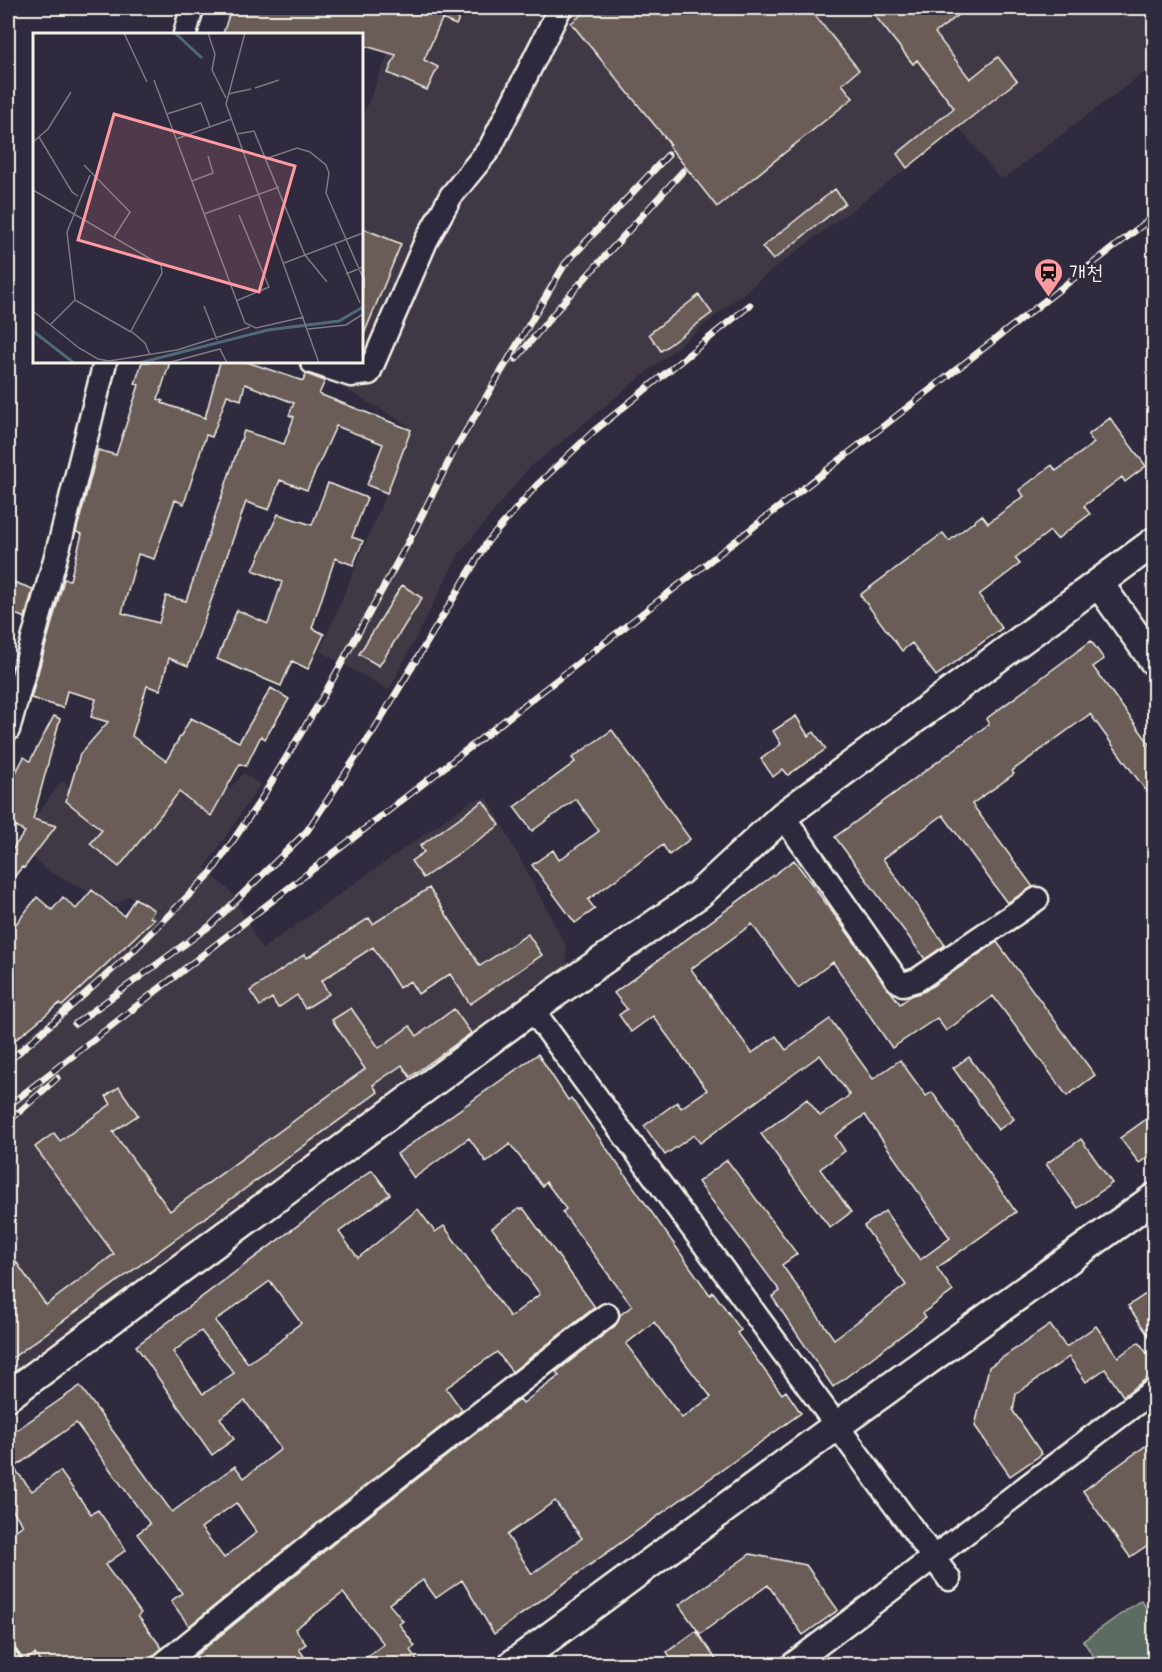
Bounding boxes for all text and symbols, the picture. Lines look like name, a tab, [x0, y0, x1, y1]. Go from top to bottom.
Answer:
inset map	[33, 33, 363, 363]
station icon: 개천	[1032, 256, 1064, 298]
place label: 개천	[1069, 259, 1103, 289]

